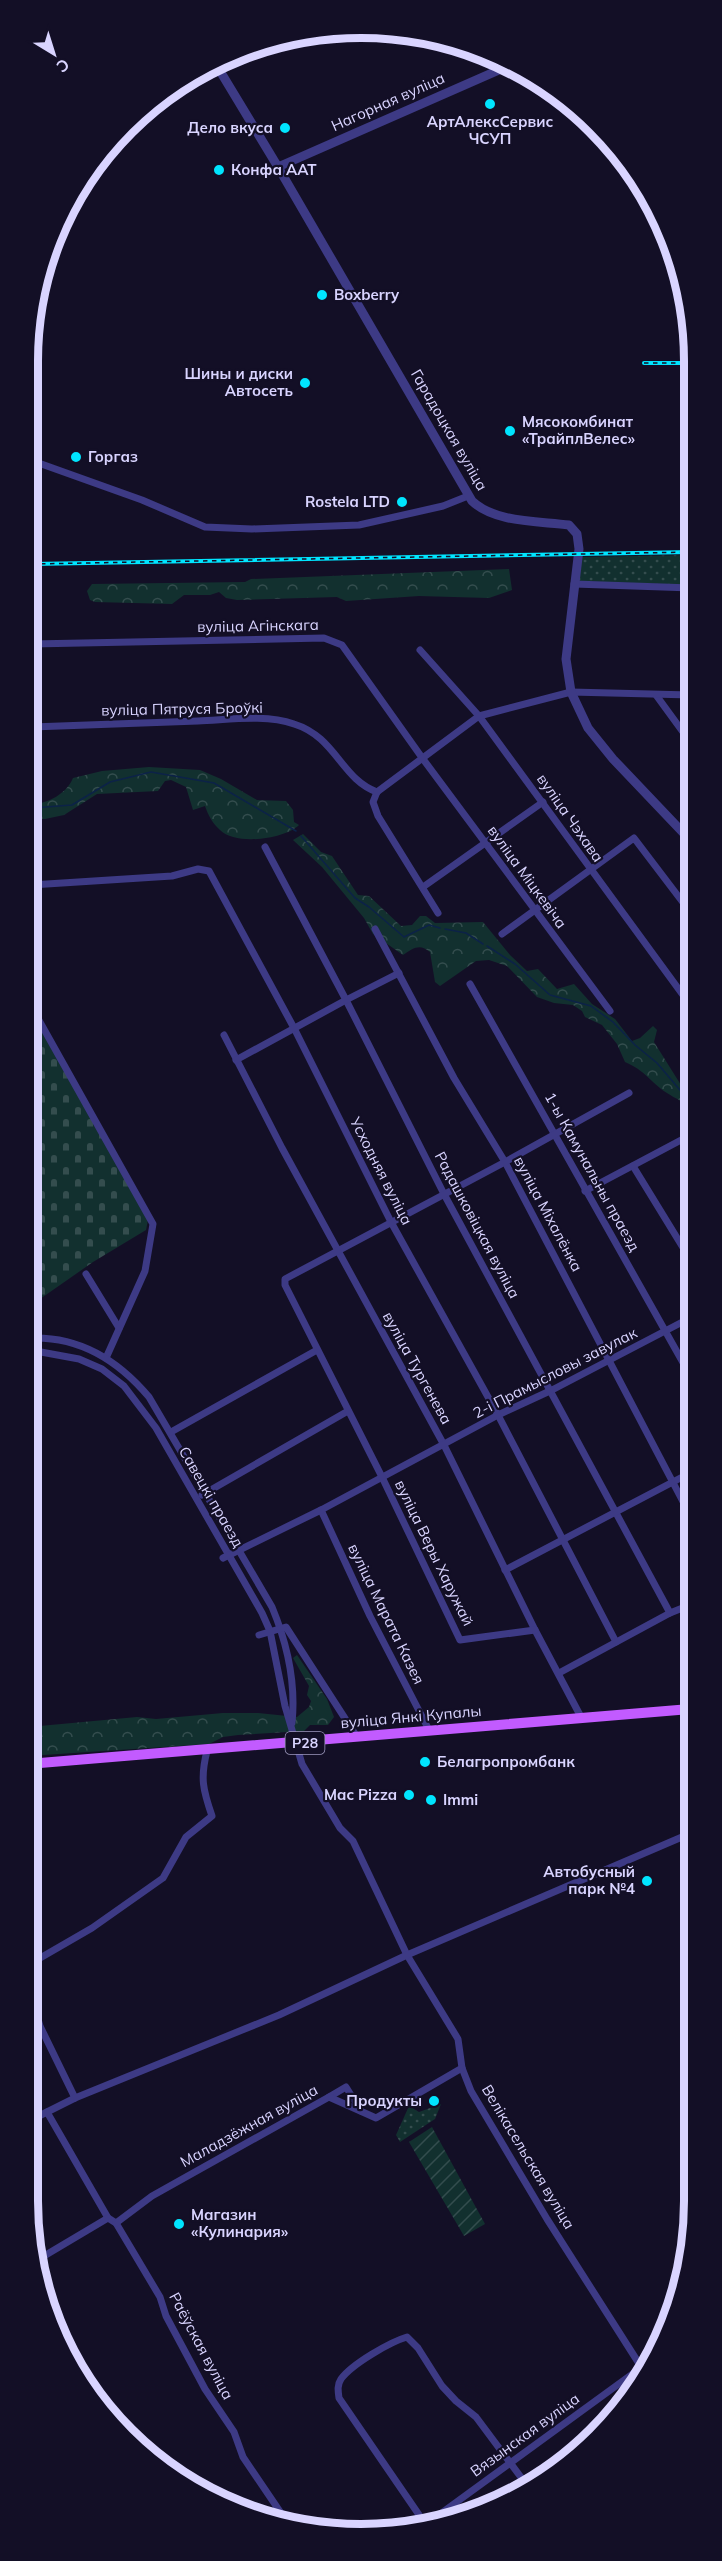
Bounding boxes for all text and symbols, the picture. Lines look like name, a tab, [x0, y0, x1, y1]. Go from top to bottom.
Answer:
north arrow	[24, 24, 84, 84]
text: С	[53, 55, 74, 77]
street label: Нагорная вуліца	[328, 68, 448, 135]
marker: АртАлексСервис ЧСУП	[483, 97, 497, 111]
place label: АртАлексСервис ЧСУП	[427, 112, 553, 148]
place label: Дело вкуса	[187, 118, 273, 137]
marker: Дело вкуса	[278, 121, 292, 135]
place label: Конфа ААТ	[231, 160, 317, 179]
marker: Конфа ААТ	[212, 163, 226, 177]
place label: Boxberry	[334, 285, 400, 304]
marker: Boxberry	[315, 288, 329, 302]
place label: Шины и диски Автосеть	[185, 364, 293, 400]
street label: Гарадоцкая вуліца	[407, 366, 492, 494]
marker: Шины и диски Автосеть	[298, 376, 312, 390]
place label: Мясокомбинат «ТрайплВелес»	[522, 412, 635, 448]
marker: Мясокомбинат «ТрайплВелес»	[503, 424, 517, 438]
place label: Горгаз	[88, 447, 138, 466]
marker: Горгаз	[69, 450, 83, 464]
place label: Rostela LTD	[305, 492, 390, 511]
marker: Rostela LTD	[395, 495, 409, 509]
street label: вуліца Агінскага	[197, 615, 319, 636]
street label: вуліца Пятруся Броўкі	[101, 698, 263, 719]
street label: вуліца Чэхава	[533, 770, 608, 866]
street label: вуліца Міцкевіча	[484, 822, 571, 932]
street label: 1-ы Камунальны праезд	[541, 1089, 644, 1255]
street label: Усходняя вуліца	[346, 1113, 417, 1228]
street label: Радашковіцкая вуліца	[431, 1148, 524, 1301]
street label: вуліца Міхалёнка	[510, 1153, 587, 1275]
street label: вуліца Тургенева	[379, 1308, 456, 1427]
street label: 2-і Прамысловы завулак	[470, 1322, 641, 1422]
street label: Савецкі праезд	[175, 1443, 248, 1551]
street label: вуліца Веры Харужай	[391, 1477, 478, 1629]
street label: вуліца Марата Казея	[344, 1540, 429, 1687]
street label: вуліца Янкі Купалы	[340, 1701, 482, 1732]
road number: Р28	[286, 1732, 324, 1754]
place label: Белагропромбанк	[437, 1752, 575, 1771]
marker: Белагропромбанк	[418, 1755, 432, 1769]
place label: Mac Pizza	[324, 1785, 397, 1804]
marker: Mac Pizza	[402, 1788, 416, 1802]
place label: Immi	[443, 1790, 478, 1809]
marker: Immi	[424, 1793, 438, 1807]
place label: Автобусный парк №4	[543, 1862, 635, 1898]
marker: Автобусный парк №4	[640, 1874, 654, 1888]
street label: Маладзёжная вуліца	[177, 2080, 321, 2171]
street label: Велікасельская вуліца	[478, 2081, 579, 2232]
place label: Продукты	[346, 2091, 422, 2110]
marker: Продукты	[427, 2094, 441, 2108]
place label: Магазин «Кулинария»	[191, 2205, 289, 2241]
marker: Магазин «Кулинария»	[172, 2217, 186, 2231]
street label: Раёўская вуліца	[165, 2289, 238, 2403]
street label: Вязынская вуліца	[467, 2389, 583, 2480]

